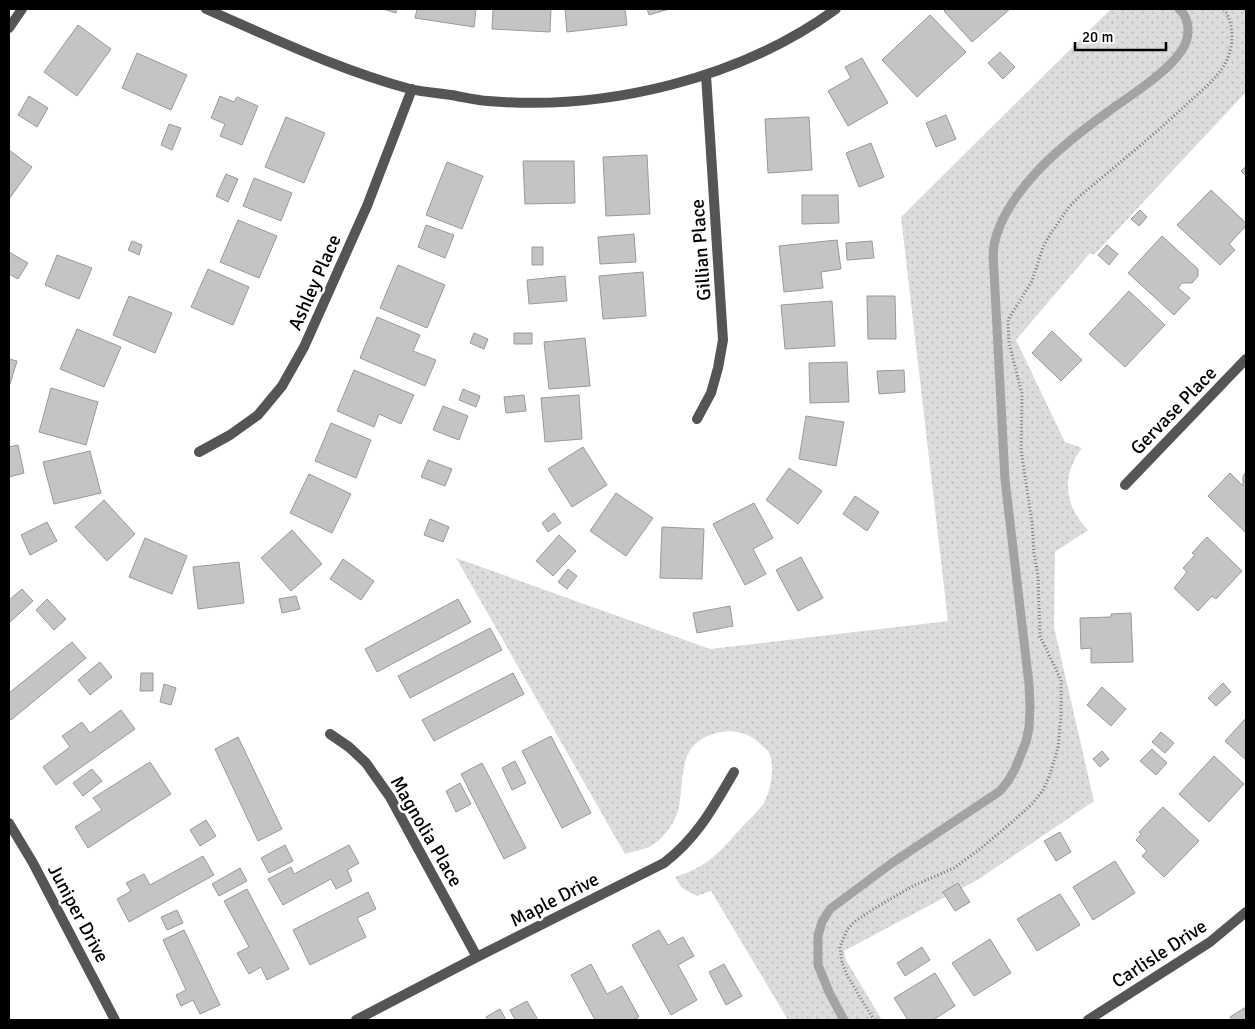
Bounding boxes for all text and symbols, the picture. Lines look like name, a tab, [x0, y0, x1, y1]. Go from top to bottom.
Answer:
scale bar	[1075, 20, 1166, 52]
text: 20 m	[1082, 28, 1113, 46]
street label: Gillian Place	[685, 198, 717, 302]
street label: Ashley Place	[283, 231, 347, 334]
street label: Gervase Place	[1126, 361, 1222, 460]
street label: Magnolia Place	[385, 772, 468, 891]
street label: Juniper Drive	[42, 860, 114, 967]
street label: Maple Drive	[506, 867, 603, 933]
street label: Carlisle Drive	[1108, 914, 1212, 993]

